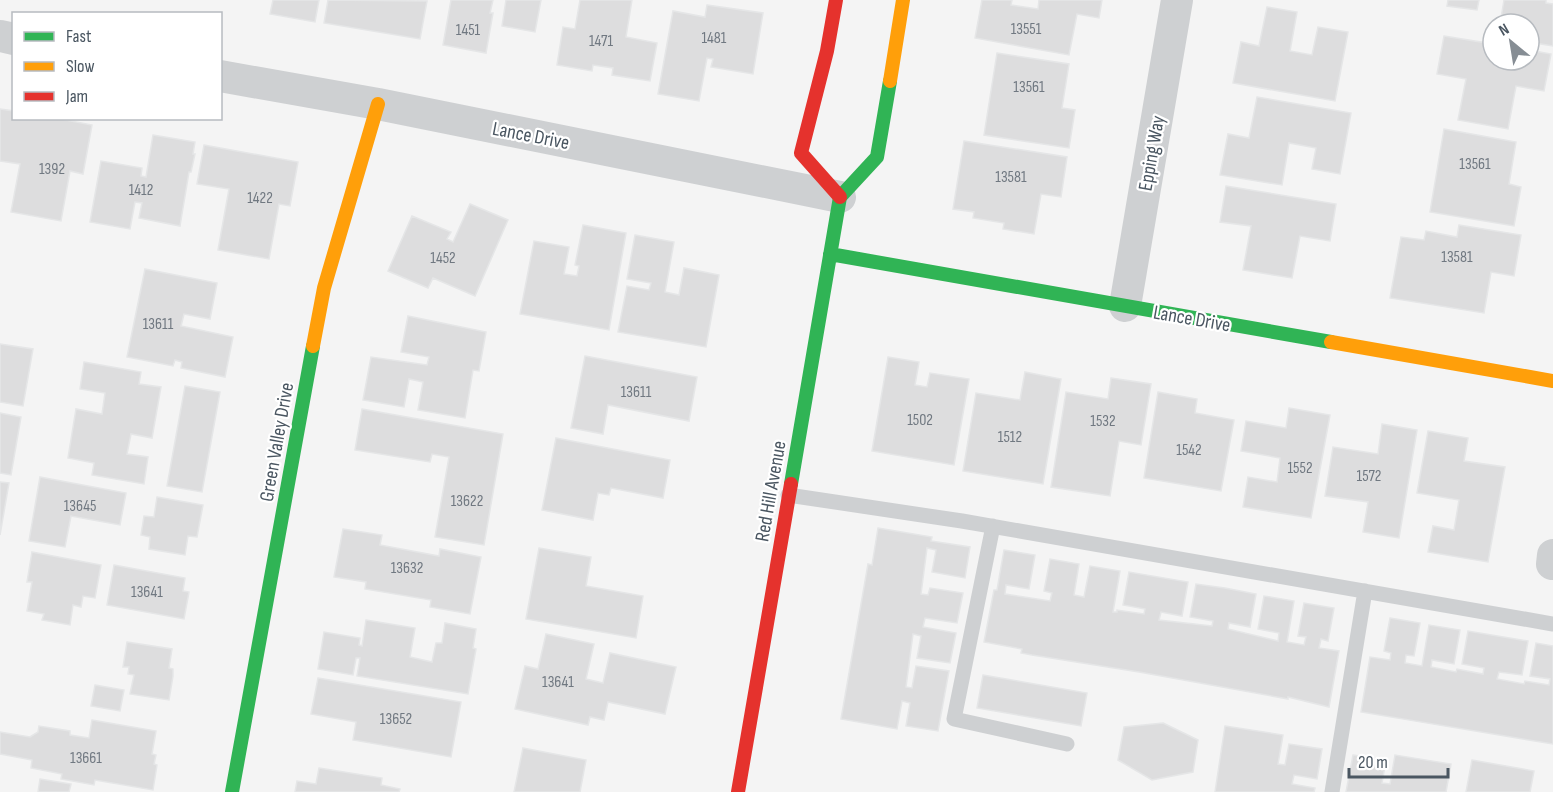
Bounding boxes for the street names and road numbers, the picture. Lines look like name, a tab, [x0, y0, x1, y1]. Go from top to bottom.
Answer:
street label: Epping Way	[1134, 113, 1170, 193]
street label: Lance Drive	[490, 117, 571, 155]
street label: Lance Drive	[1151, 300, 1232, 338]
street label: Green Valley Drive	[255, 381, 299, 504]
street label: Red Hill Avenue	[750, 439, 792, 543]

